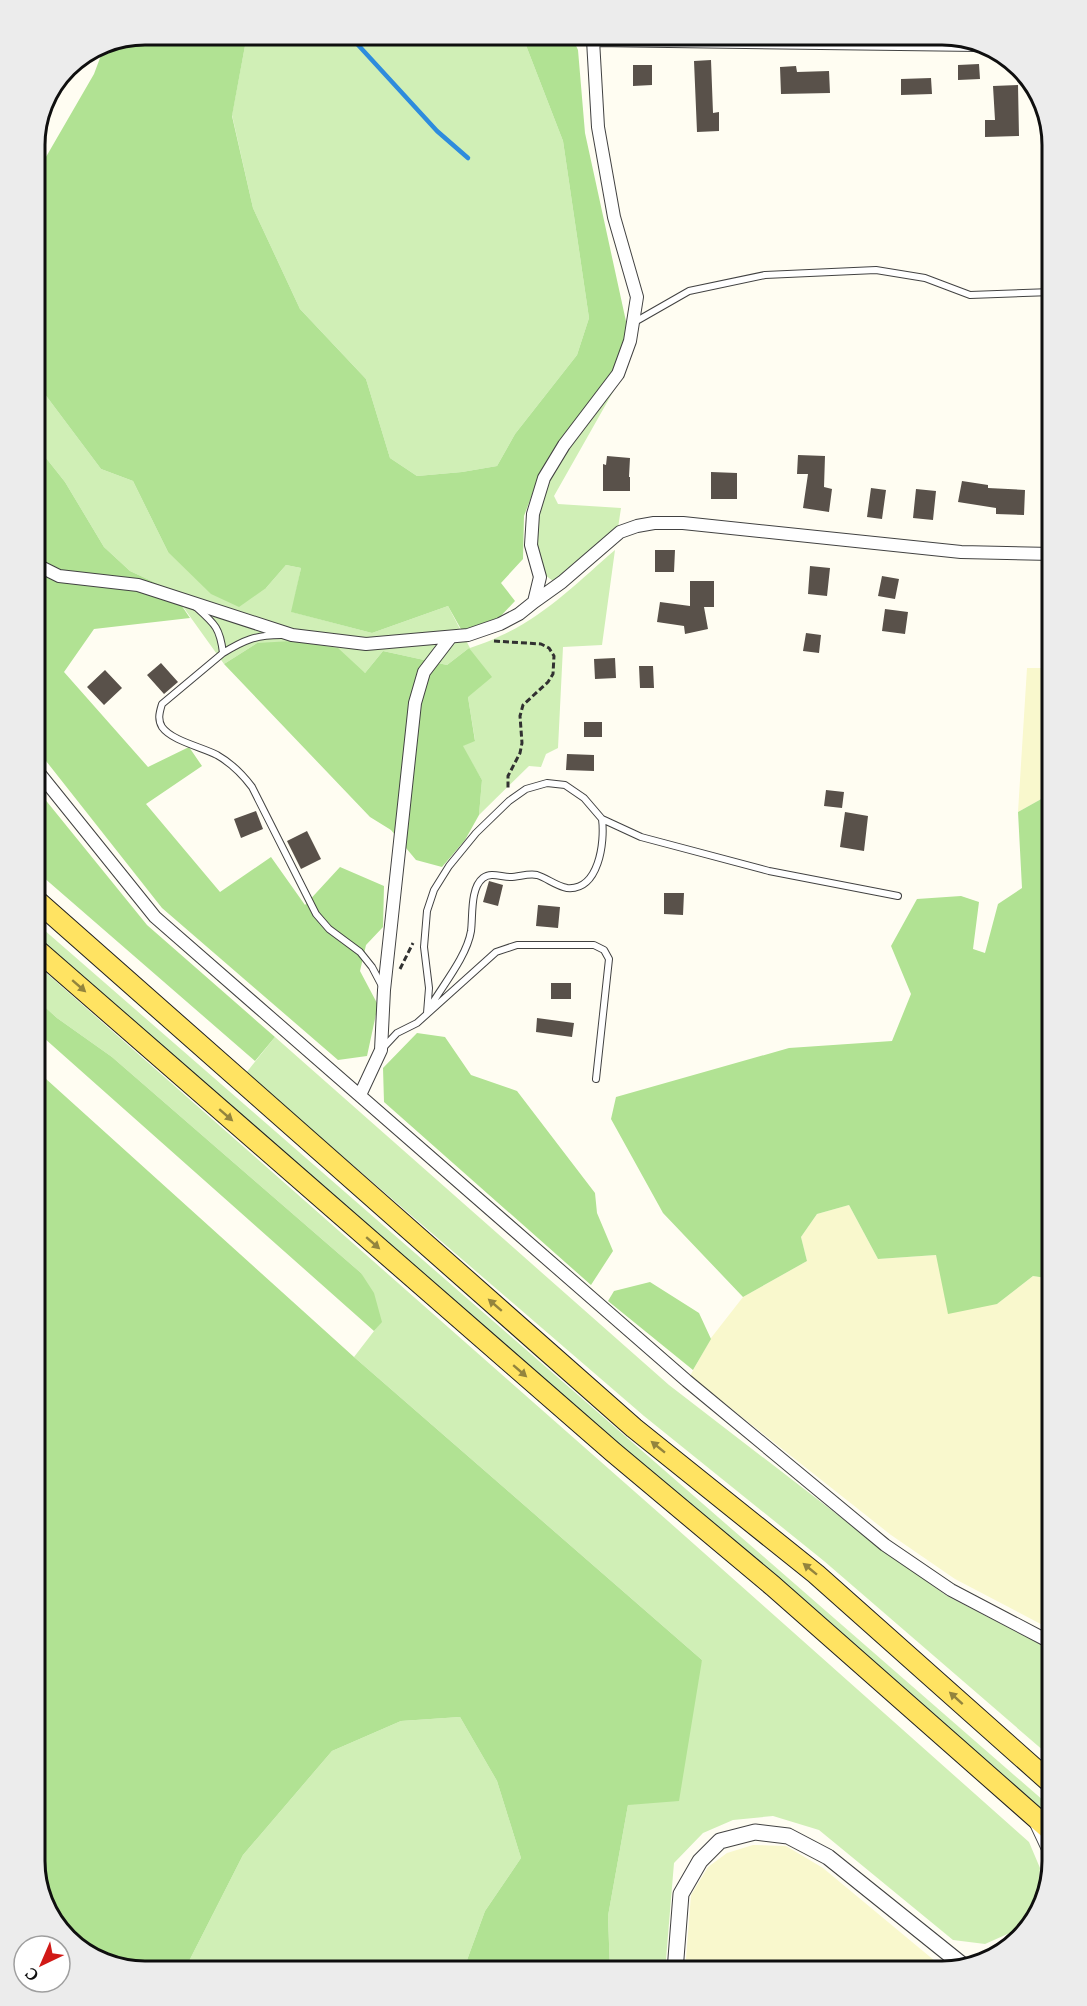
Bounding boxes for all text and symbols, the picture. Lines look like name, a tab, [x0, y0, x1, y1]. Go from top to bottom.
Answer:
one-way arrow	[71, 980, 87, 993]
one-way arrow	[218, 1108, 234, 1121]
one-way arrow	[365, 1236, 381, 1249]
one-way arrow	[488, 1299, 503, 1312]
one-way arrow	[512, 1364, 527, 1377]
one-way arrow	[650, 1440, 666, 1453]
one-way arrow	[803, 1563, 818, 1576]
one-way arrow	[948, 1692, 963, 1705]
north arrow	[12, 1934, 72, 1994]
text: С	[21, 1964, 42, 1986]

